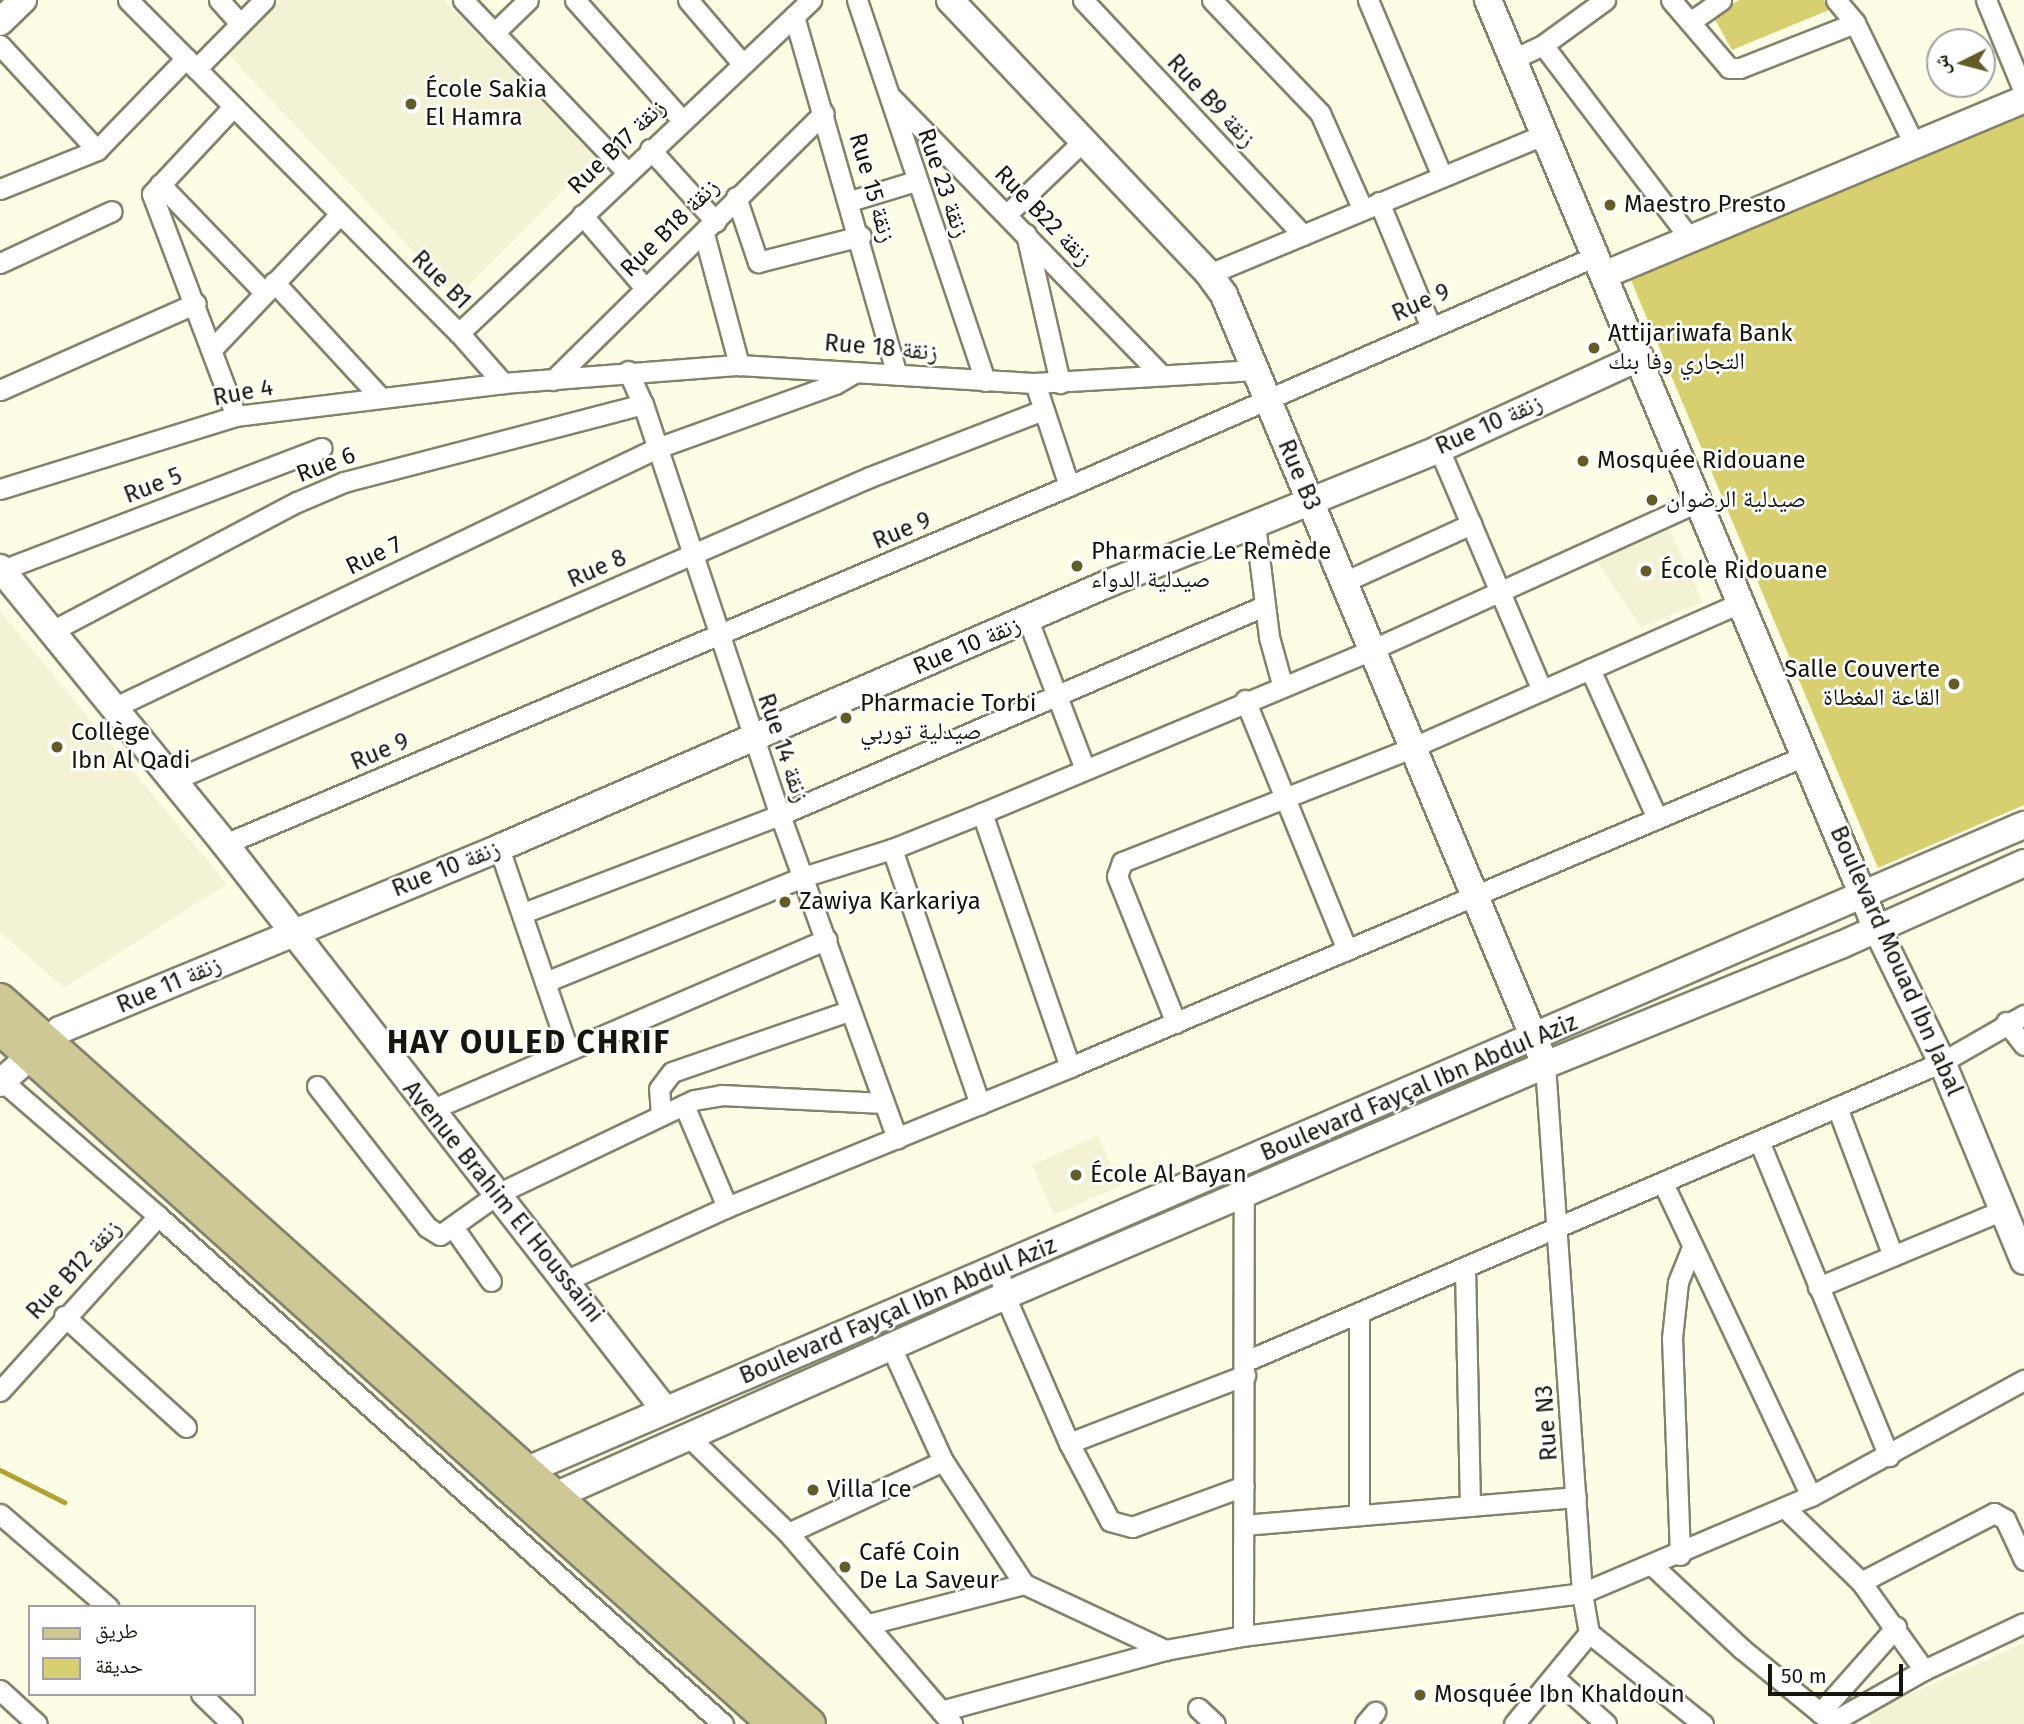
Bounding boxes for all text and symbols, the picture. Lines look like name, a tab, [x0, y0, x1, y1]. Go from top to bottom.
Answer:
north arrow	[1926, 28, 1996, 98]
street label: Rue B9 زنقة	[1161, 48, 1261, 154]
text: ش	[1929, 54, 1954, 76]
place label: École Sakia El Hamra	[425, 76, 547, 132]
street label: Rue B17 زنقة	[562, 93, 672, 201]
marker: École Sakia El Hamra	[403, 96, 419, 112]
street label: Rue 23 زنقة	[911, 124, 975, 242]
street label: Rue 15 زنقة	[843, 130, 901, 246]
street label: Rue B22 زنقة	[988, 160, 1098, 272]
street label: Rue B18 زنقة	[615, 173, 725, 283]
place label: Maestro Presto	[1624, 191, 1786, 219]
marker: Maestro Presto	[1602, 197, 1618, 213]
street label: Rue B1	[405, 244, 477, 316]
street label: Rue 9	[1387, 278, 1455, 328]
place label: Attijariwafa Bank التجاري وفا بنك	[1608, 320, 1793, 376]
street label: Rue 18 زنقة	[823, 329, 939, 367]
marker: Attijariwafa Bank التجاري وفا بنك	[1586, 340, 1602, 356]
street label: Rue 4	[210, 373, 276, 413]
street label: Rue 10 زنقة	[1431, 389, 1547, 461]
street label: Rue B3	[1271, 435, 1327, 515]
street label: Rue 6	[292, 441, 360, 489]
place label: Mosquée Ridouane	[1597, 447, 1806, 475]
marker: Mosquée Ridouane	[1575, 453, 1591, 469]
street label: Rue 5	[120, 462, 186, 510]
place label: صيدلية الرضوان	[1666, 486, 1806, 514]
marker: صيدلية الرضوان	[1644, 492, 1660, 508]
street label: Rue 9	[869, 506, 935, 556]
street label: Rue 7	[341, 530, 407, 582]
place label: Pharmacie Le Remède صيدلية الدواء	[1091, 538, 1331, 594]
street label: Rue 8	[563, 543, 631, 595]
place label: École Ridouane	[1660, 557, 1828, 585]
marker: Pharmacie Le Remède صيدلية الدواء	[1069, 558, 1085, 574]
marker: École Ridouane	[1638, 563, 1654, 579]
street label: Rue 10 زنقة	[909, 610, 1025, 682]
place label: Salle Couverte القاعة المغطاة	[1784, 656, 1940, 712]
marker: Salle Couverte القاعة المغطاة	[1946, 676, 1962, 692]
street label: Rue 14 زنقة	[751, 690, 815, 806]
place label: Pharmacie Torbi صيدلية توربي	[860, 690, 1037, 746]
marker: Pharmacie Torbi صيدلية توربي	[838, 710, 854, 726]
place label: Collège Ibn Al Qadi	[71, 719, 190, 775]
street label: Rue 9	[347, 727, 413, 777]
marker: Collège Ibn Al Qadi	[49, 739, 65, 755]
street label: Boulevard Mouad Ibn Jabal	[1823, 821, 1969, 1101]
street label: Rue 10 زنقة	[388, 834, 504, 904]
place label: Zawiya Karkariya	[799, 888, 981, 916]
marker: Zawiya Karkariya	[777, 894, 793, 910]
street label: Rue 11 زنقة	[112, 950, 226, 1020]
street label: Boulevard Fayçal Ibn Abdul Aziz	[1256, 1008, 1582, 1168]
district label: HAY OULED CHRIF	[389, 1023, 669, 1061]
street label: Avenue Brahim El Houssaini	[397, 1075, 609, 1329]
place label: École Al Bayan	[1090, 1161, 1247, 1189]
marker: École Al Bayan	[1068, 1167, 1084, 1183]
street label: Rue B12 زنقة	[20, 1214, 128, 1326]
street label: Boulevard Fayçal Ibn Abdul Aziz	[735, 1231, 1061, 1391]
street label: Rue N3	[1530, 1384, 1564, 1462]
place label: Villa Ice	[827, 1476, 912, 1504]
marker: Villa Ice	[805, 1482, 821, 1498]
place label: Café Coin De La Saveur	[859, 1539, 999, 1595]
marker: Café Coin De La Saveur	[837, 1559, 853, 1575]
legend	[28, 1605, 256, 1696]
text: طريق	[95, 1618, 138, 1644]
scale bar	[1772, 1650, 1907, 1694]
text: حديقة	[95, 1653, 143, 1679]
text: 50 m	[1781, 1663, 1827, 1689]
place label: Mosquée Ibn Khaldoun	[1434, 1681, 1685, 1709]
marker: Mosquée Ibn Khaldoun	[1412, 1687, 1428, 1703]

